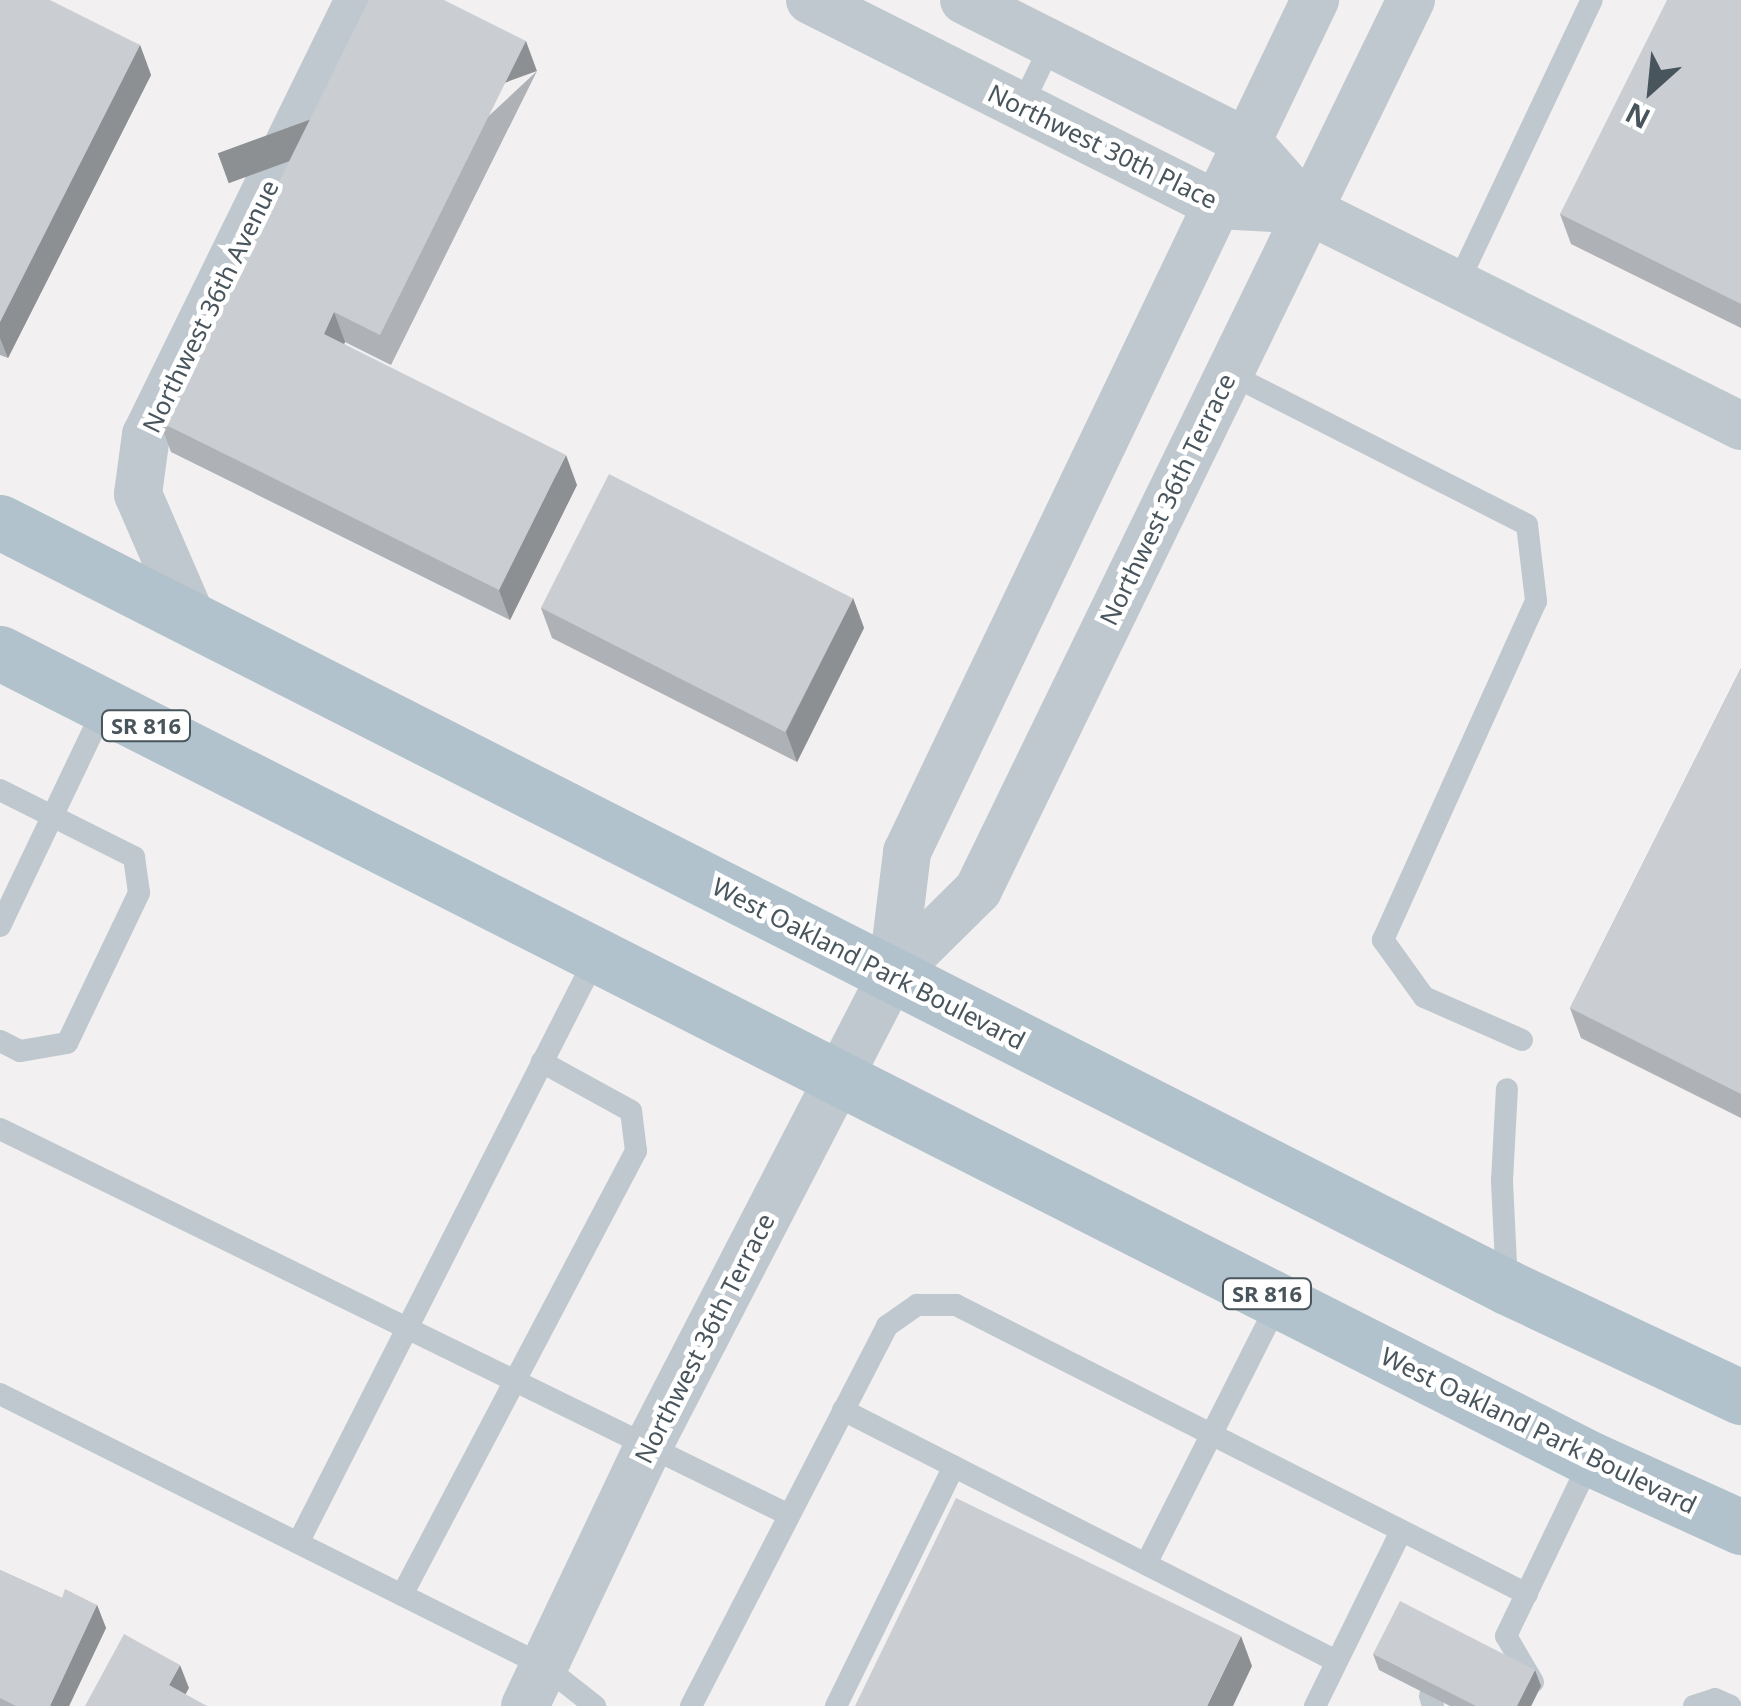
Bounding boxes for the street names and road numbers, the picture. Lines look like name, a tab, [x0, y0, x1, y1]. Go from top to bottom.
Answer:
street label: Northwest 30th Place	[983, 77, 1223, 215]
street label: Northwest 36th Avenue	[136, 175, 284, 437]
street label: Northwest 36th Terrace	[1093, 368, 1241, 630]
road number: SR 816	[98, 709, 194, 743]
street label: West Oakland Park Boulevard	[708, 871, 1030, 1055]
street label: Northwest 36th Terrace	[628, 1208, 780, 1468]
road number: SR 816	[1220, 1277, 1314, 1311]
street label: West Oakland Park Boulevard	[1376, 1340, 1702, 1520]

